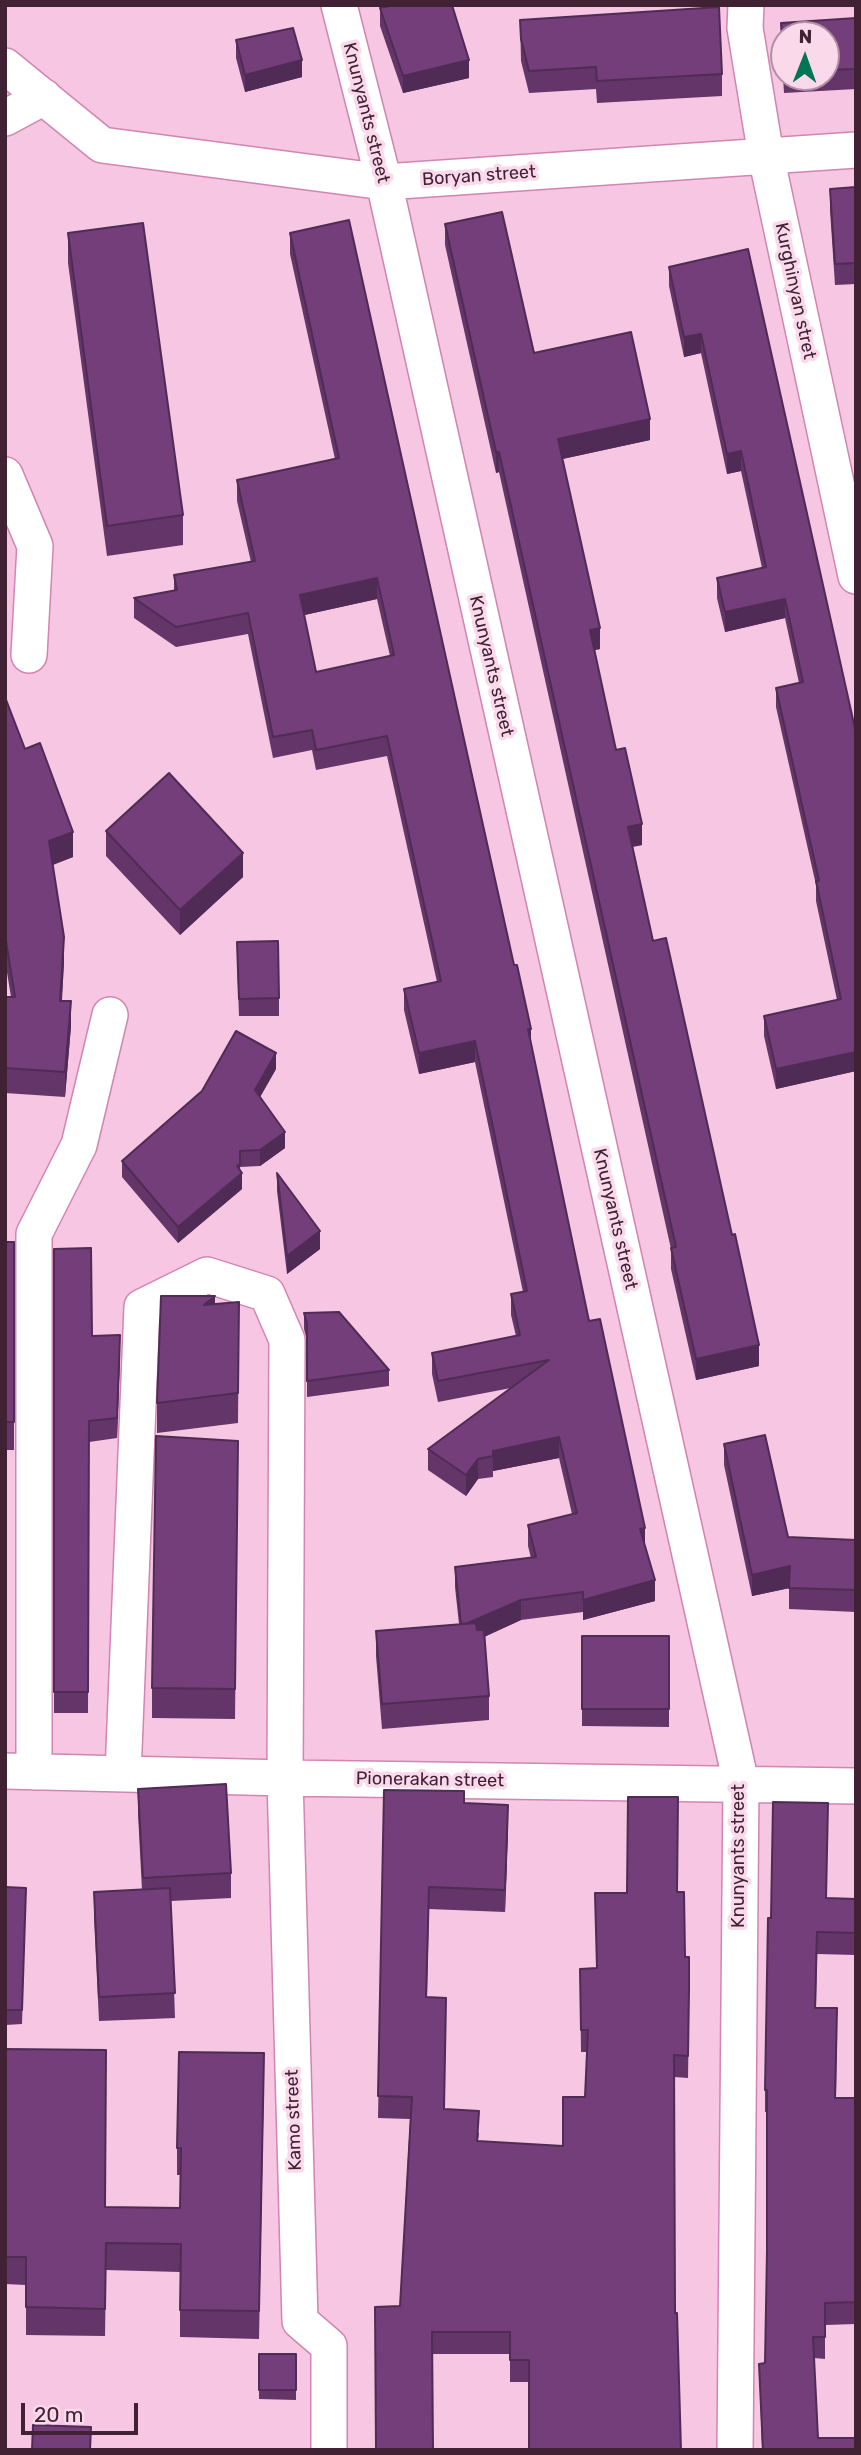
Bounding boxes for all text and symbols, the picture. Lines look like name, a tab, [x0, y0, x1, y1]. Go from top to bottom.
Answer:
north arrow	[770, 21, 840, 91]
text: N	[798, 25, 812, 48]
street label: Knunyants street	[338, 40, 394, 186]
street label: Boryan street	[421, 161, 537, 191]
street label: Kurghinyan stret	[770, 221, 820, 361]
street label: Knunyants street	[464, 593, 518, 739]
street label: Knunyants street	[588, 1146, 642, 1292]
street label: Pionerakan street	[356, 1768, 504, 1792]
street label: Knunyants street	[728, 1784, 750, 1928]
street label: Kamo street	[281, 2069, 307, 2171]
scale bar	[24, 2388, 142, 2432]
text: 20 m	[34, 2402, 83, 2427]

